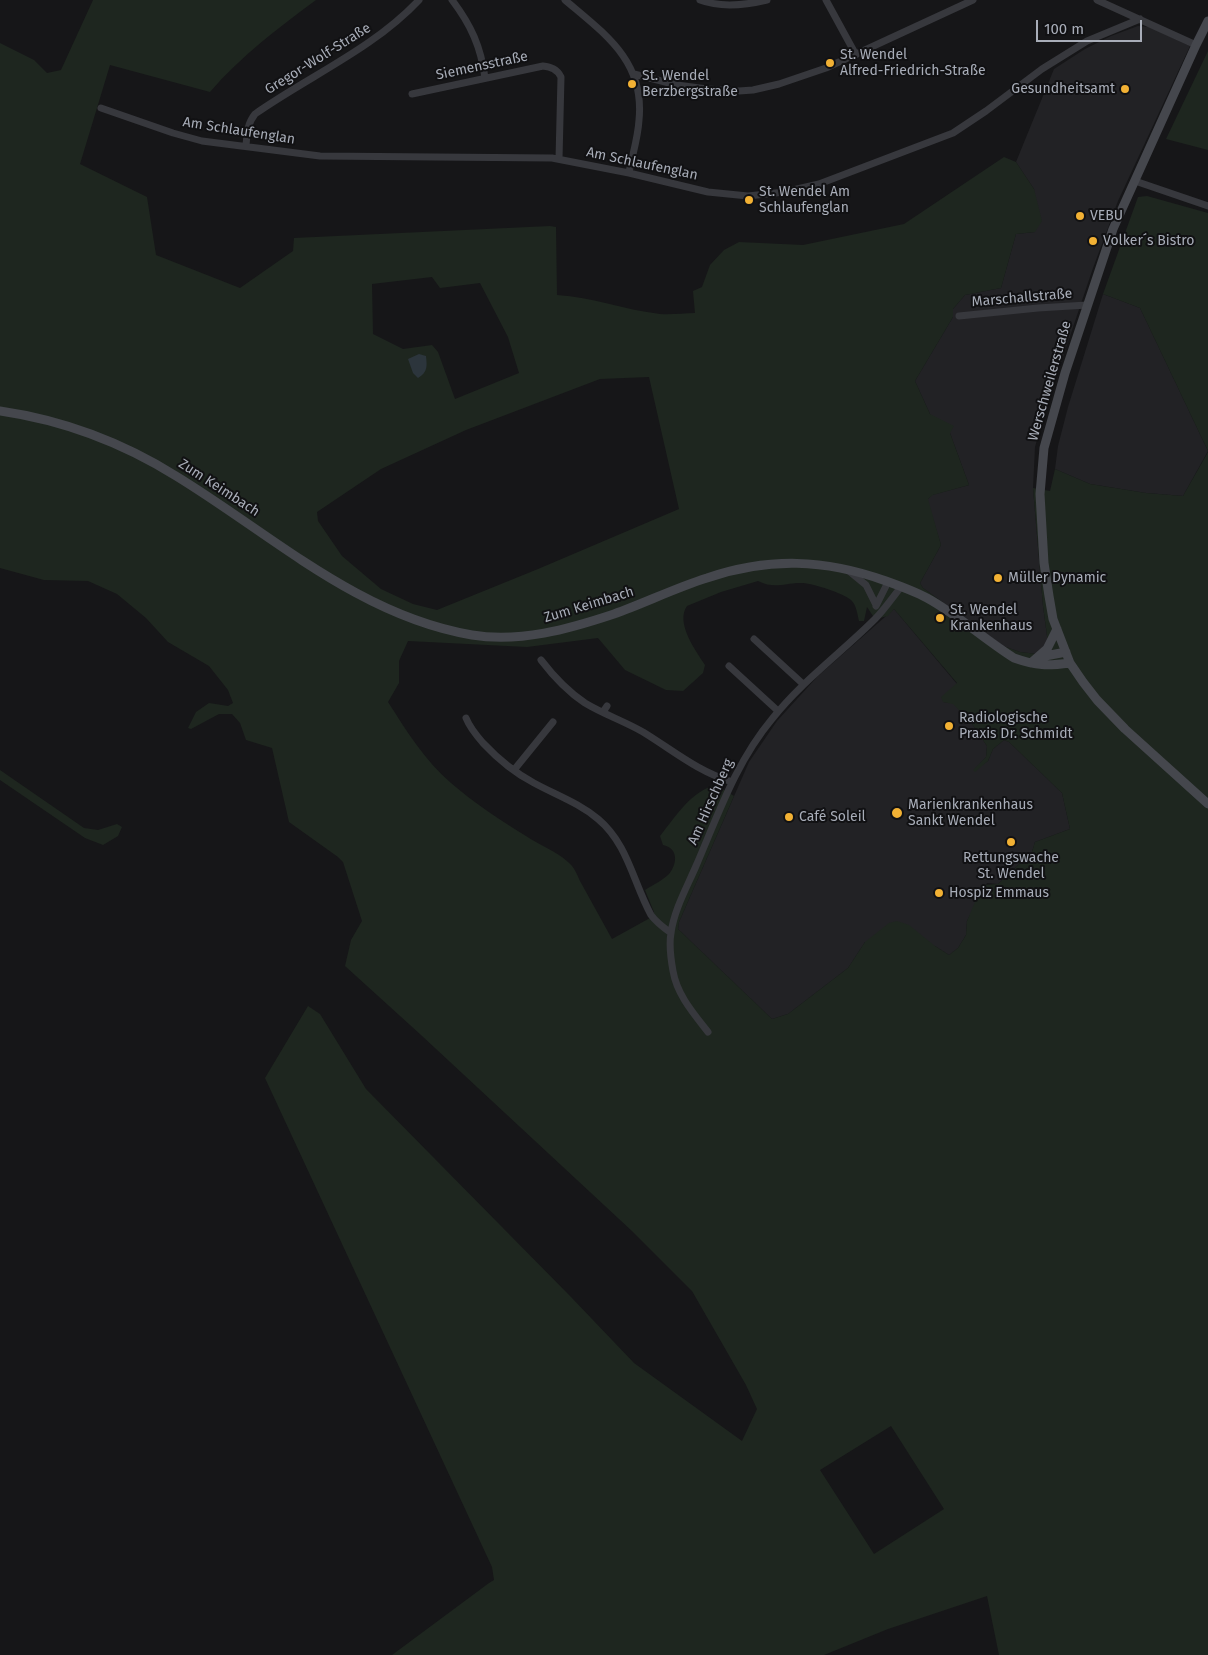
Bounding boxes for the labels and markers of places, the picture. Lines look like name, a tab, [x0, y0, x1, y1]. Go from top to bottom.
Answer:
place label: St. Wendel Alfred-Friedrich-Straße	[840, 47, 986, 80]
marker: St. Wendel Alfred-Friedrich-Straße	[824, 57, 836, 69]
place label: St. Wendel Berzbergstraße	[642, 68, 738, 100]
marker: St. Wendel Berzbergstraße	[626, 78, 638, 90]
place label: Gesundheitsamt	[1011, 81, 1115, 97]
marker: Gesundheitsamt	[1119, 83, 1131, 95]
place label: St. Wendel Am Schlaufenglan	[759, 184, 850, 216]
marker: St. Wendel Am Schlaufenglan	[743, 194, 755, 206]
place label: VEBU	[1090, 208, 1123, 224]
marker: VEBU	[1074, 210, 1086, 222]
place label: Volker´s Bistro	[1103, 233, 1194, 249]
marker: Volker´s Bistro	[1087, 235, 1099, 247]
place label: Müller Dynamic	[1008, 570, 1106, 586]
marker: Müller Dynamic	[992, 572, 1004, 584]
place label: St. Wendel Krankenhaus	[950, 602, 1032, 634]
marker: St. Wendel Krankenhaus	[934, 612, 946, 624]
place label: Radiologische Praxis Dr. Schmidt	[959, 710, 1073, 742]
marker: Radiologische Praxis Dr. Schmidt	[943, 720, 955, 732]
place label: Marienkrankenhaus Sankt Wendel	[908, 797, 1033, 830]
marker: Marienkrankenhaus Sankt Wendel	[890, 806, 904, 820]
place label: Café Soleil	[799, 809, 866, 825]
marker: Café Soleil	[783, 811, 795, 823]
marker: Rettungswache St. Wendel	[1005, 836, 1017, 848]
place label: Rettungswache St. Wendel	[963, 850, 1059, 882]
place label: Hospiz Emmaus	[949, 885, 1049, 901]
marker: Hospiz Emmaus	[933, 887, 945, 899]

